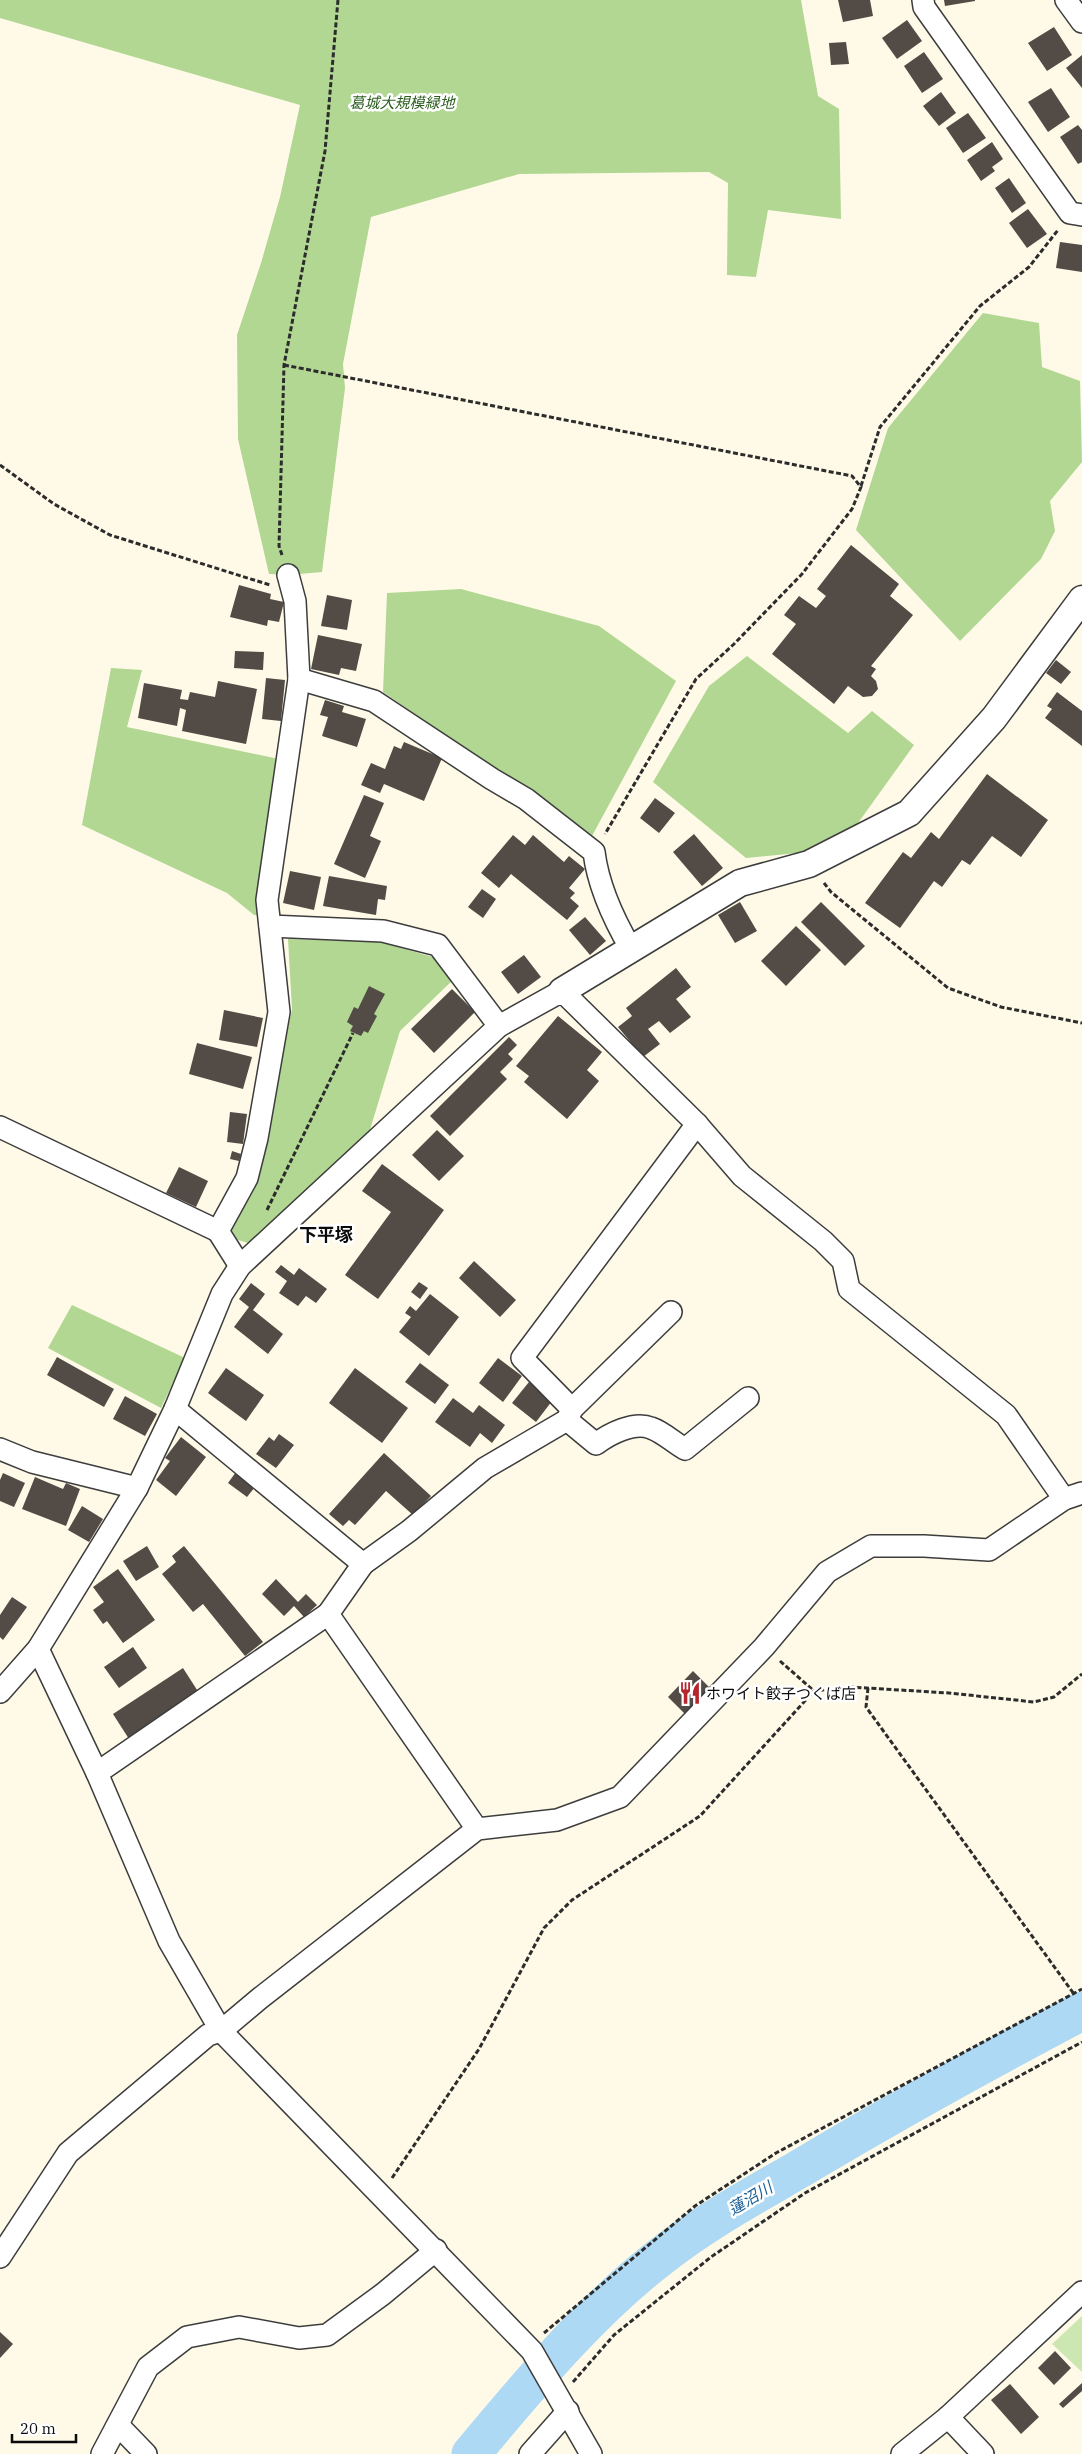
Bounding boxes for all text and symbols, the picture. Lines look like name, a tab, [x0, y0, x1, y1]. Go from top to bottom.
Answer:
park label: 葛城大規模緑地	[349, 93, 456, 112]
district label: 下平塚	[299, 1223, 353, 1246]
restaurant icon: ホワイト餃子つくば店	[677, 1680, 703, 1706]
place label: ホワイト餃子つくば店	[706, 1684, 856, 1703]
water label: 蓮沼川	[724, 2176, 777, 2219]
scale bar	[12, 2412, 76, 2444]
text: 20 m	[20, 2419, 56, 2438]

